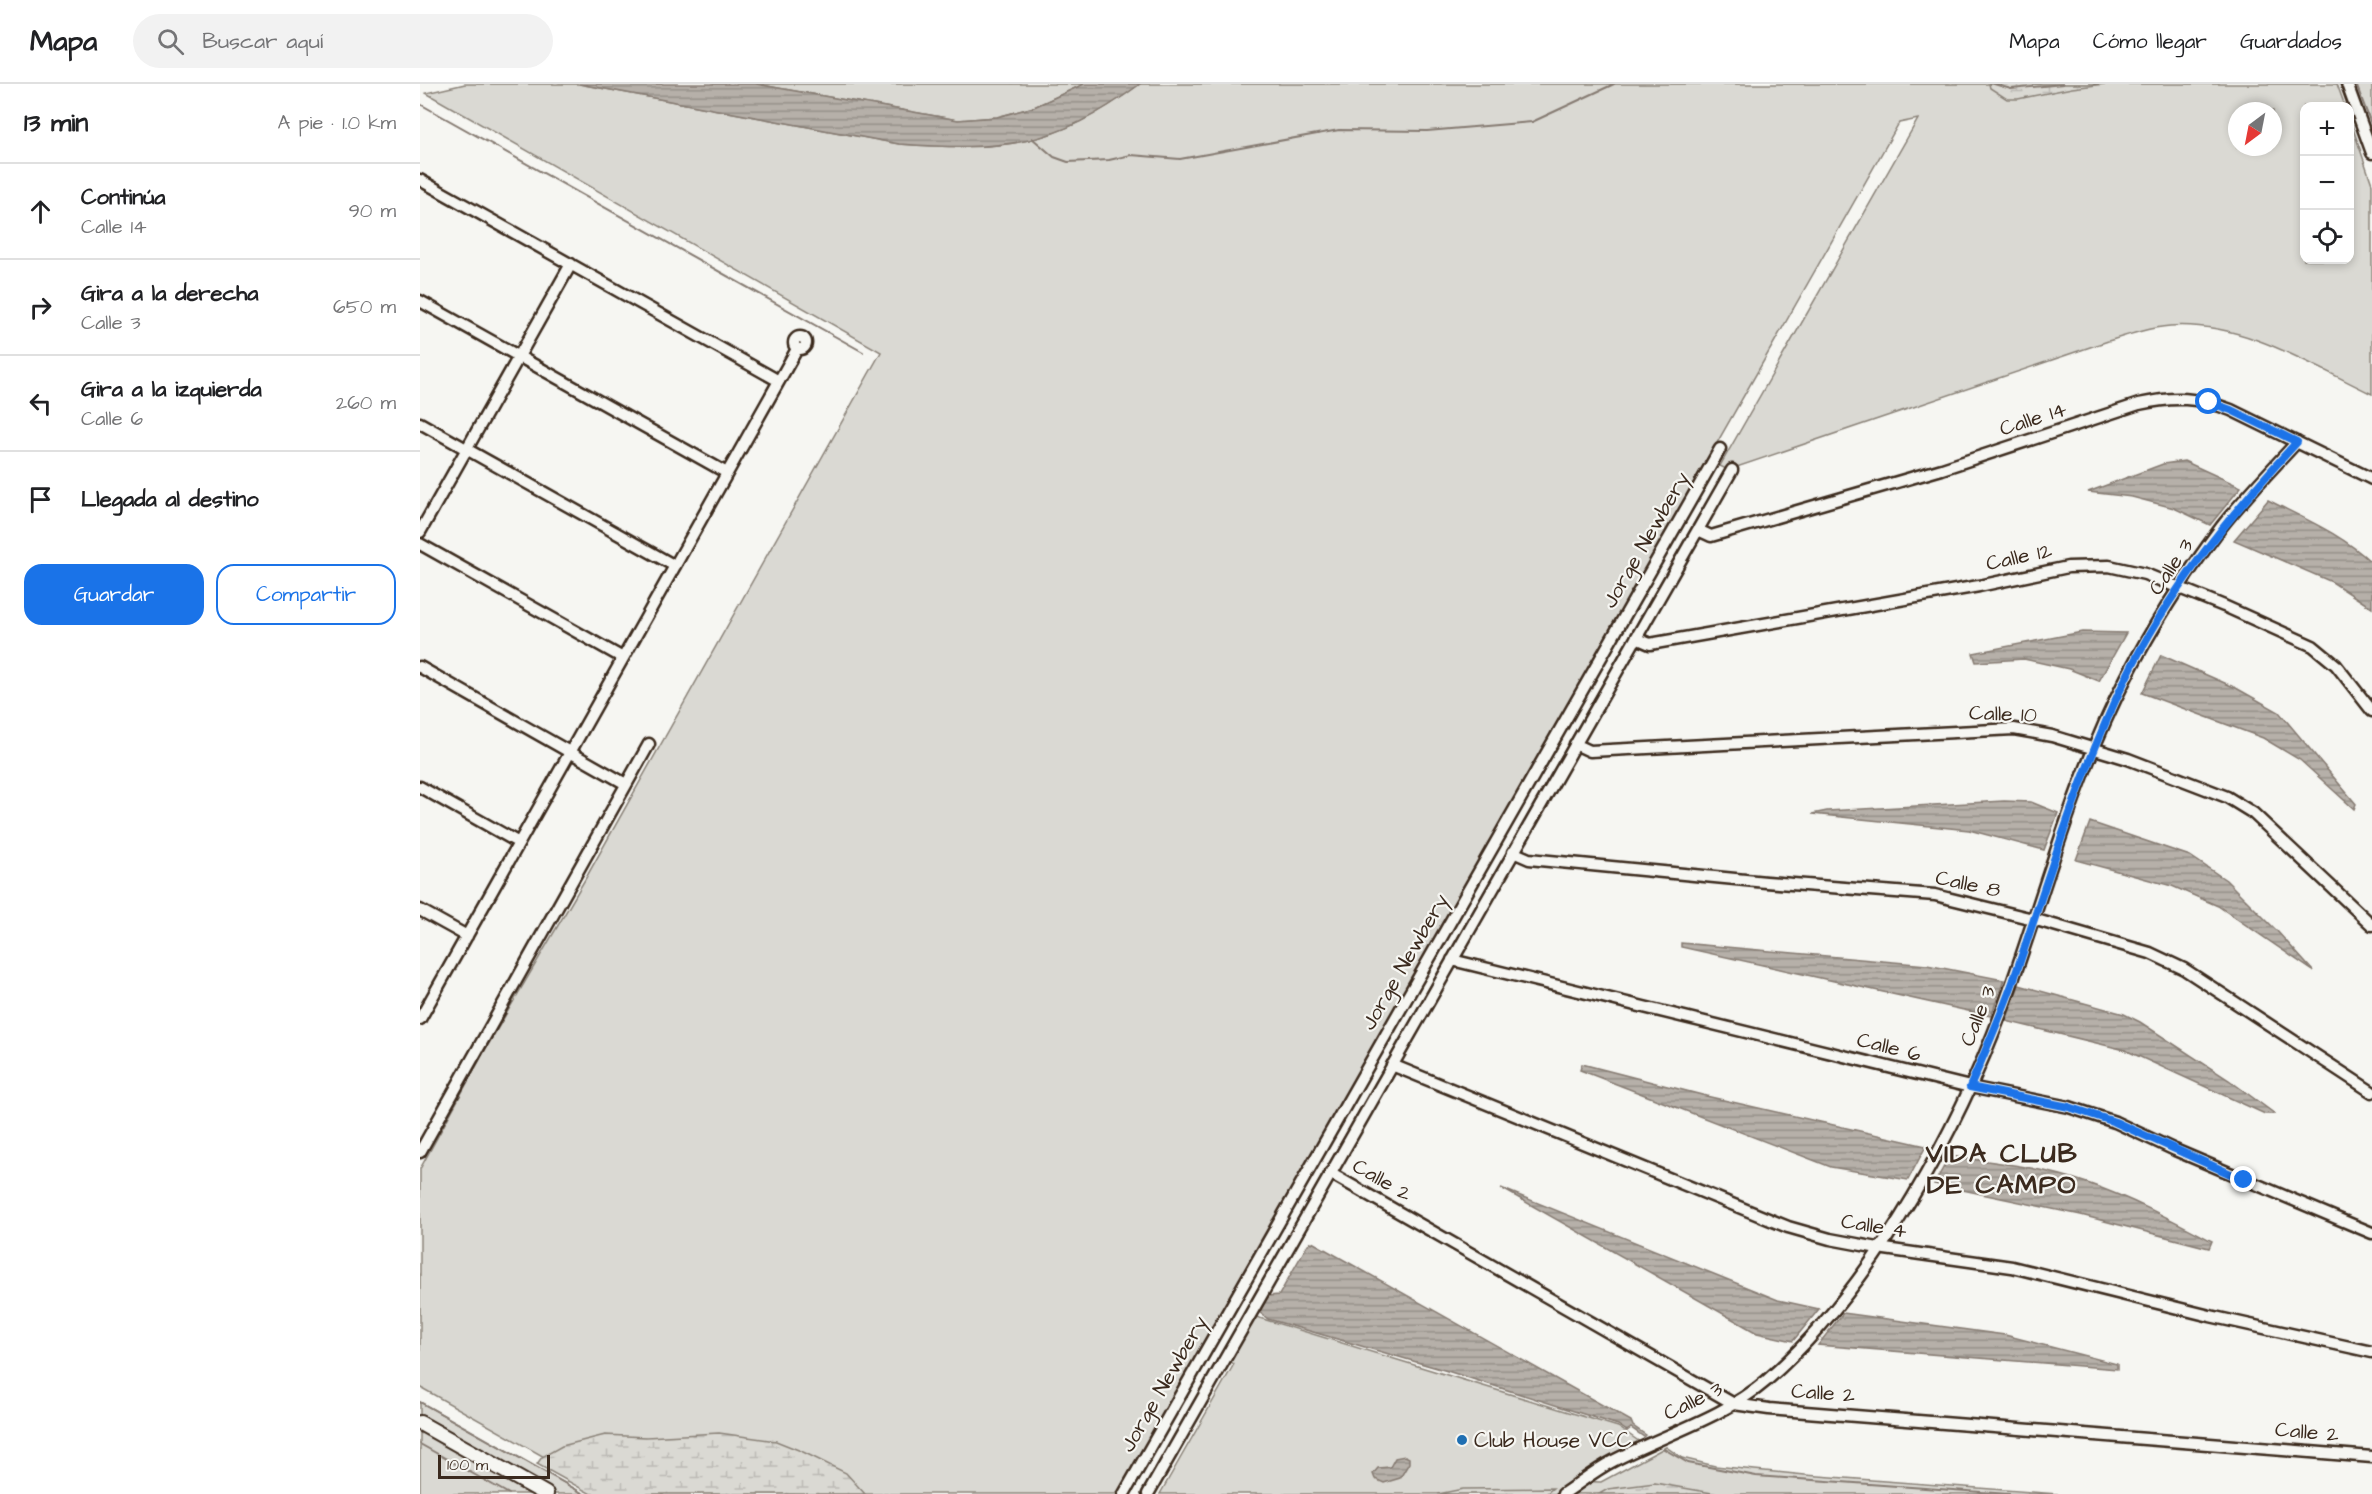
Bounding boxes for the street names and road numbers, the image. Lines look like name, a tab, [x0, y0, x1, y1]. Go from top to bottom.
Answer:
street label: Calle 14	[1996, 395, 2070, 443]
street label: Jorge Newbery	[1595, 466, 1699, 614]
street label: Calle 3	[2141, 533, 2201, 601]
street label: Calle 12	[1983, 536, 2055, 578]
street label: Calle 10	[1969, 698, 2037, 730]
street label: Calle 8	[1933, 863, 2003, 905]
street label: Jorge Newbery	[1354, 888, 1458, 1036]
street label: Calle 3	[1953, 981, 2003, 1050]
street label: Calle 6	[1854, 1025, 1924, 1069]
street label: Calle 2	[1347, 1151, 1417, 1209]
street label: Calle 4	[1839, 1206, 1909, 1246]
street label: Jorge Newbery	[1113, 1310, 1217, 1458]
street label: Calle 3	[1659, 1374, 1728, 1428]
street label: Calle 2	[1790, 1376, 1856, 1410]
street label: Calle 2	[2274, 1415, 2340, 1449]

